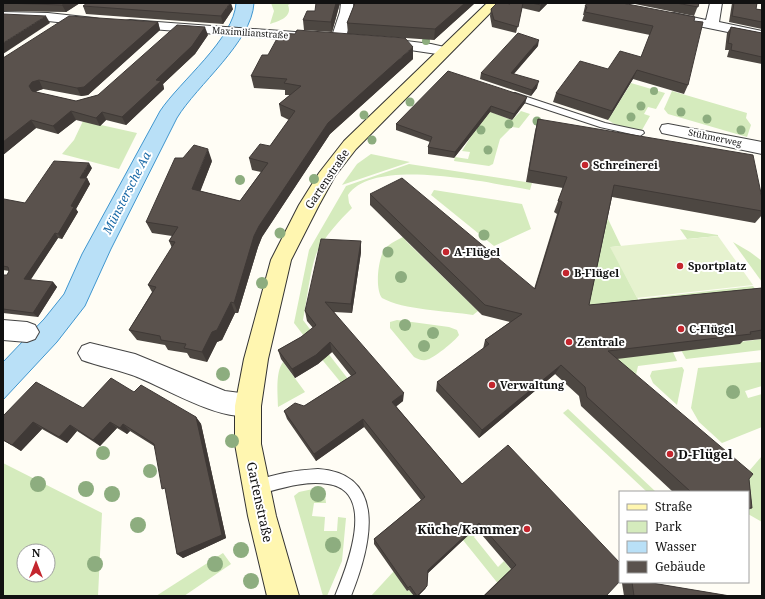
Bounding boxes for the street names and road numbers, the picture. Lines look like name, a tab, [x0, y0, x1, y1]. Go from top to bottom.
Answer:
street label: Maximilianstraße	[211, 23, 289, 42]
street label: Stühmerweg	[687, 125, 743, 150]
street label: Gartenstraße	[301, 146, 352, 212]
street label: Gartenstraße	[243, 460, 277, 544]

